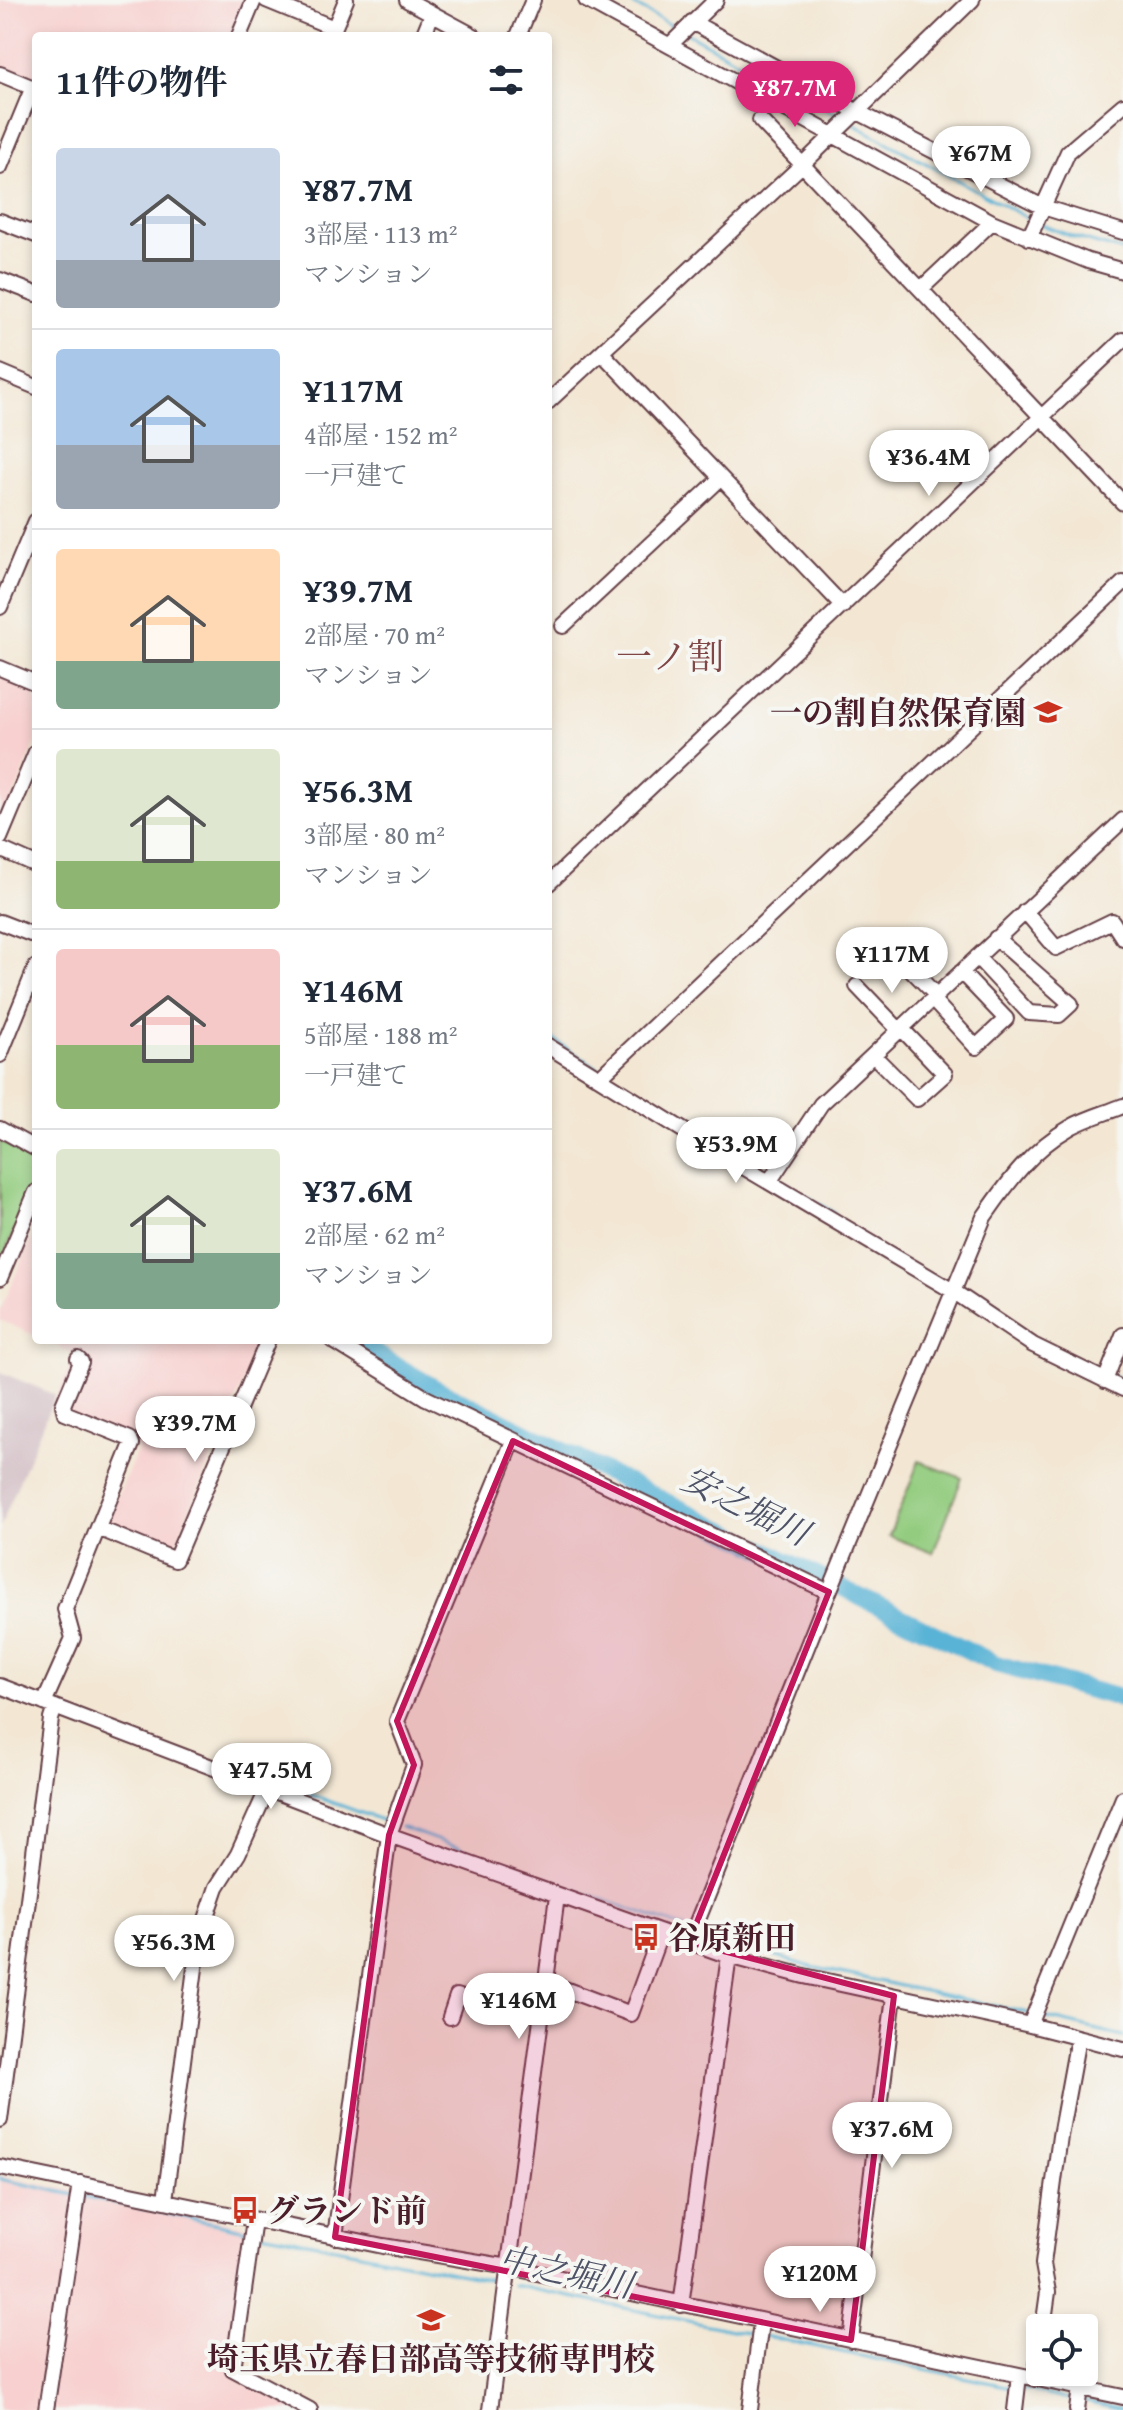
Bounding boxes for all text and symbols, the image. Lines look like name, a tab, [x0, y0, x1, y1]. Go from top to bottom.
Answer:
text: 11件の物件	[56, 57, 227, 106]
icon: filters	[484, 58, 528, 102]
pin: ¥87.7M	[730, 61, 860, 129]
text: ¥87.7M	[753, 67, 837, 106]
pin: ¥67M	[934, 126, 1028, 194]
text: ¥67M	[950, 132, 1012, 171]
text: ¥87.7M	[304, 164, 413, 213]
icon: home	[120, 180, 216, 276]
text: 3部屋 · 113 m²	[304, 214, 458, 253]
text: マンション	[304, 254, 433, 293]
text: ¥117M	[304, 365, 404, 414]
icon: home	[120, 381, 216, 477]
text: 4部屋 · 152 m²	[304, 415, 458, 454]
pin: ¥36.4M	[864, 430, 994, 498]
text: ¥36.4M	[887, 436, 971, 475]
text: 一戸建て	[304, 455, 408, 494]
text: ¥39.7M	[304, 565, 413, 614]
icon: home	[120, 581, 216, 677]
text: 2部屋 · 70 m²	[304, 615, 445, 654]
district label: 一ノ割	[616, 629, 724, 682]
text: マンション	[304, 655, 433, 694]
place label: 一の割自然保育園	[770, 689, 1026, 736]
school or university icon: 一の割自然保育園	[1033, 697, 1063, 727]
text: ¥56.3M	[304, 765, 413, 814]
icon: home	[120, 781, 216, 877]
text: 3部屋 · 80 m²	[304, 815, 445, 854]
text: マンション	[304, 855, 433, 894]
pin: ¥117M	[836, 927, 948, 995]
text: ¥117M	[854, 933, 930, 972]
text: ¥146M	[304, 965, 404, 1014]
icon: home	[120, 981, 216, 1077]
text: 5部屋 · 188 m²	[304, 1015, 458, 1054]
text: 一戸建て	[304, 1055, 408, 1094]
pin: ¥53.9M	[671, 1117, 801, 1185]
text: ¥53.9M	[694, 1123, 778, 1162]
text: ¥37.6M	[304, 1165, 413, 1214]
icon: home	[120, 1181, 216, 1277]
text: 2部屋 · 62 m²	[304, 1215, 445, 1254]
text: マンション	[304, 1255, 433, 1294]
pin: ¥39.7M	[130, 1396, 260, 1464]
text: ¥39.7M	[153, 1402, 237, 1441]
water label: 安之堀川	[674, 1453, 821, 1559]
pin: ¥47.5M	[206, 1743, 336, 1811]
text: ¥47.5M	[229, 1749, 313, 1788]
place label: 谷原新田	[668, 1914, 796, 1961]
pin: ¥56.3M	[109, 1915, 239, 1983]
text: ¥56.3M	[132, 1921, 216, 1960]
bus stop icon: 谷原新田	[631, 1922, 661, 1952]
pin: ¥146M	[463, 1973, 575, 2041]
text: ¥146M	[481, 1979, 557, 2018]
pin: ¥37.6M	[827, 2102, 957, 2170]
text: ¥37.6M	[850, 2108, 934, 2147]
place label: グランド前	[267, 2187, 427, 2234]
bus stop icon: グランド前	[230, 2195, 260, 2225]
water label: 中之堀川	[494, 2233, 642, 2310]
pin: ¥120M	[764, 2246, 876, 2314]
text: ¥120M	[782, 2252, 858, 2291]
school or university icon: 埼玉県立春日部高等技術専門校	[416, 2305, 446, 2335]
map controls	[1026, 2314, 1098, 2386]
button: locate	[1026, 2314, 1098, 2386]
place label: 埼玉県立春日部高等技術専門校	[207, 2335, 655, 2382]

